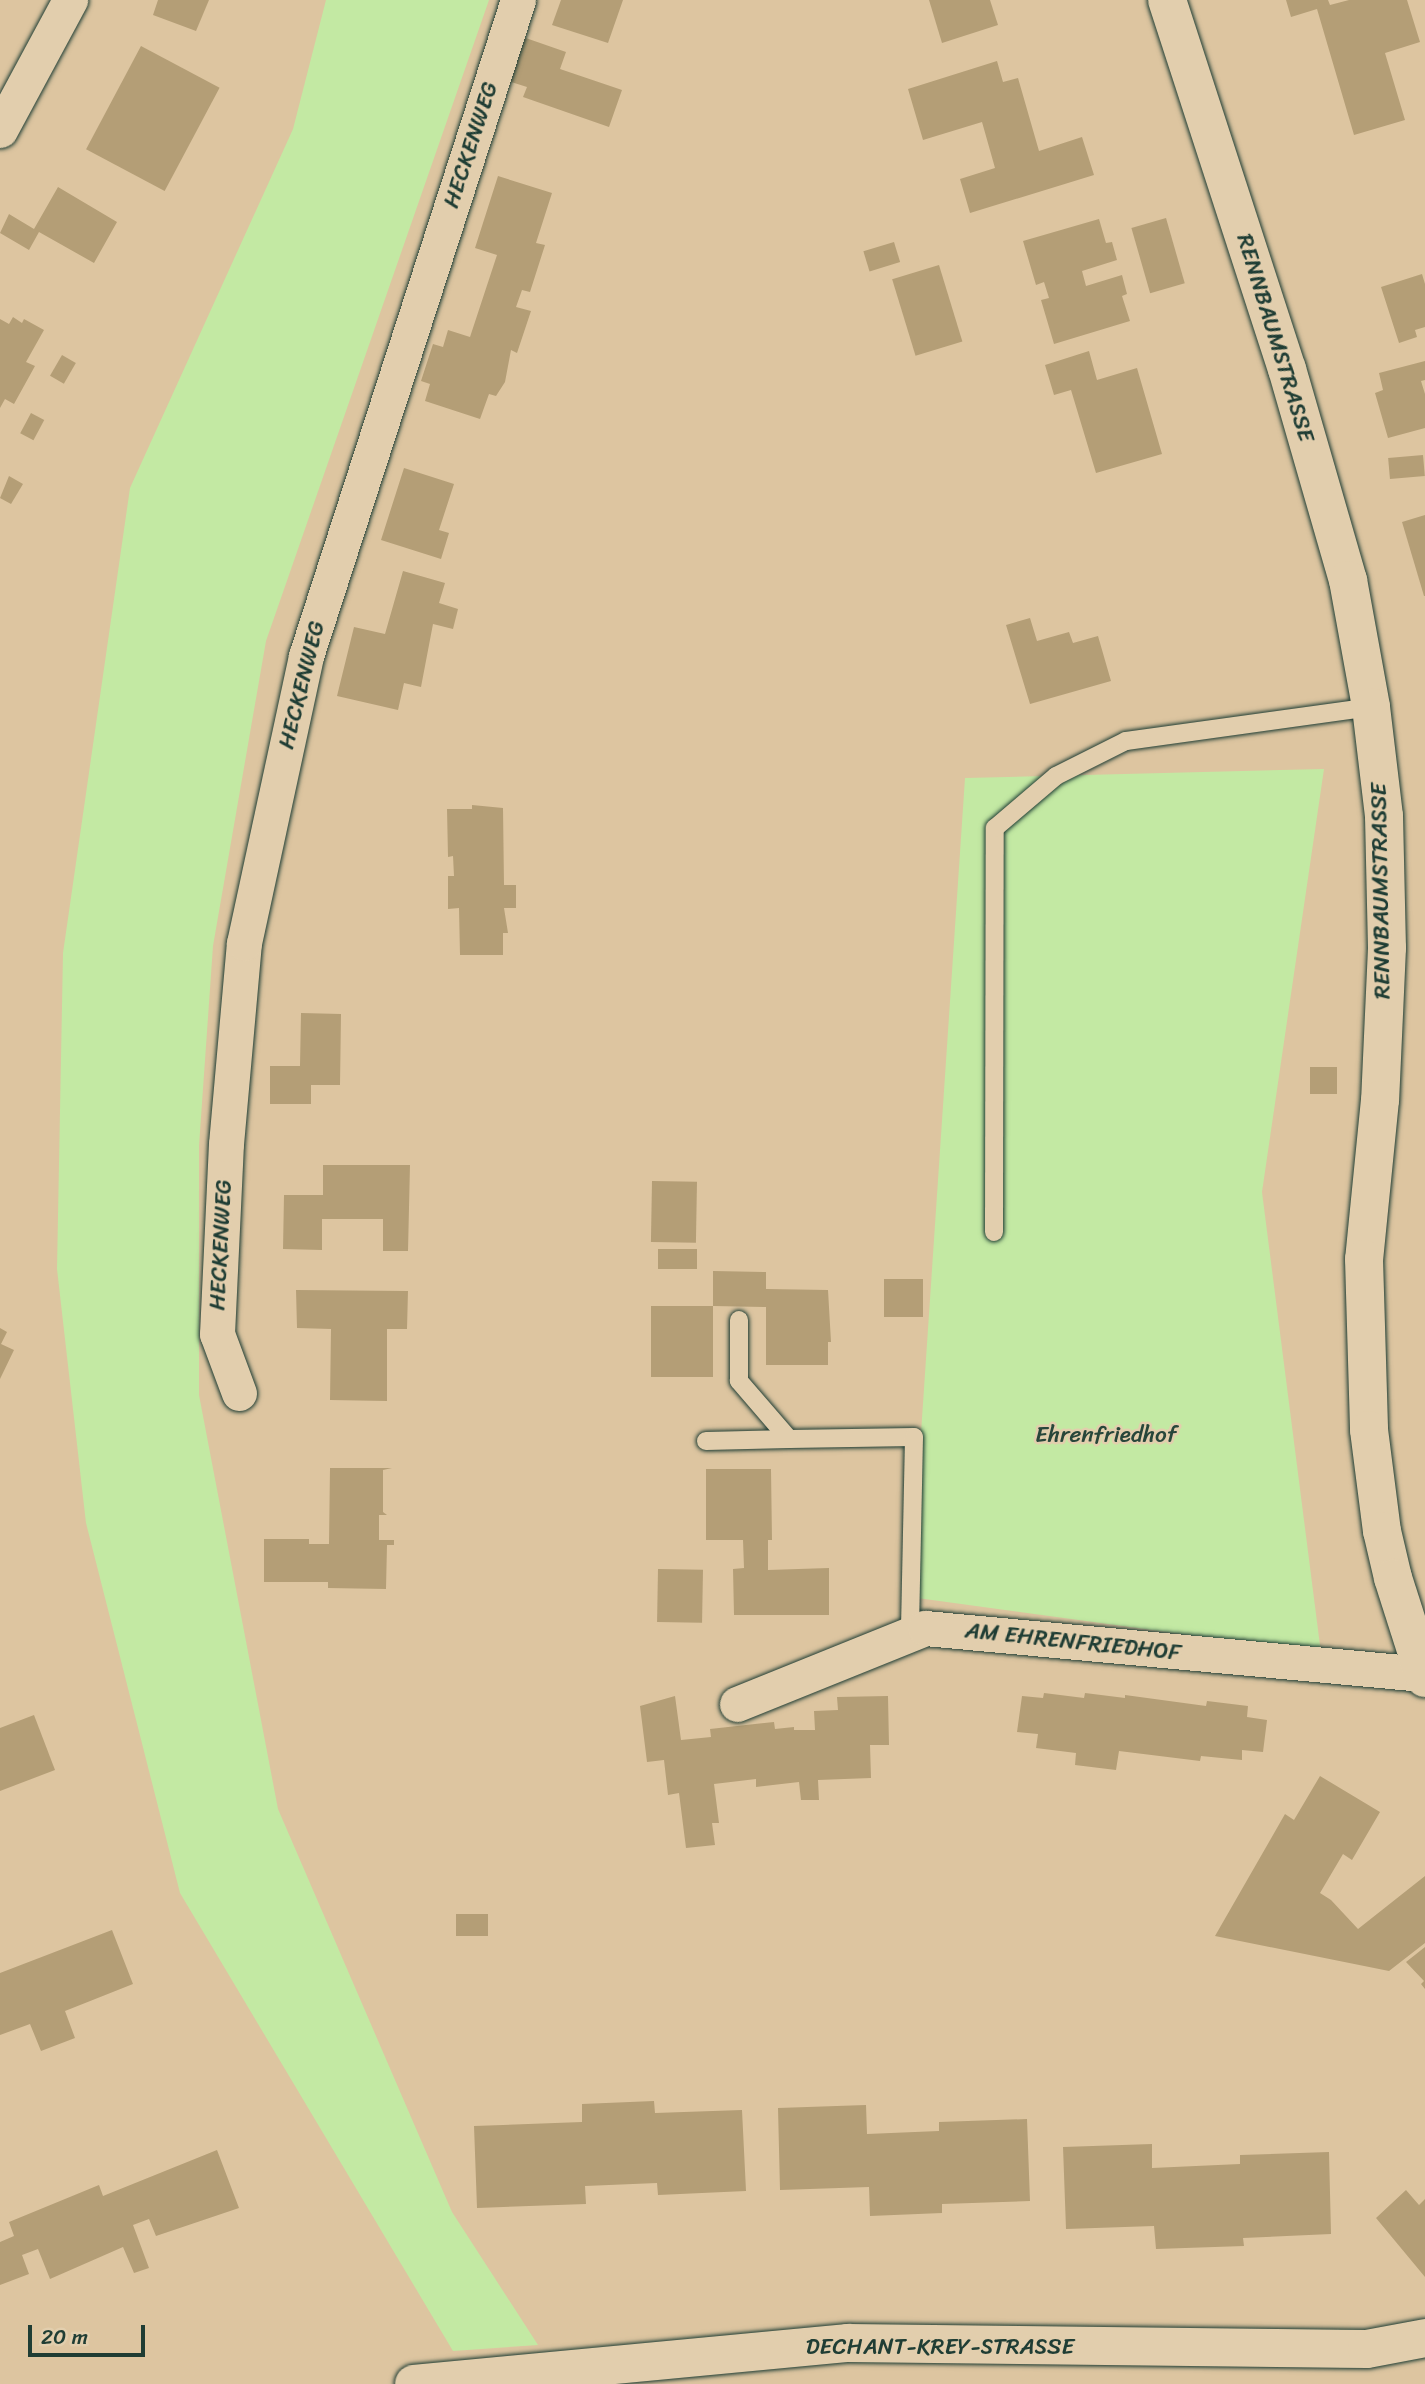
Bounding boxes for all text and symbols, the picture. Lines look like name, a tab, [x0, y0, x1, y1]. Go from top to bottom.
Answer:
street label: HECKENWEG	[438, 78, 504, 212]
street label: RENNBAUMSTRASSE	[1230, 231, 1320, 445]
street label: HECKENWEG	[273, 618, 331, 752]
street label: RENNBAUMSTRASSE	[1365, 783, 1397, 999]
street label: HECKENWEG	[204, 1179, 238, 1311]
park label: Ehrenfriedhof	[1035, 1421, 1177, 1449]
street label: AM EHRENFRIEDHOF	[964, 1617, 1182, 1667]
scale bar	[32, 2310, 149, 2354]
text: 20 m	[41, 2318, 88, 2356]
street label: DECHANT-KREY-STRASSE	[806, 2333, 1074, 2361]

